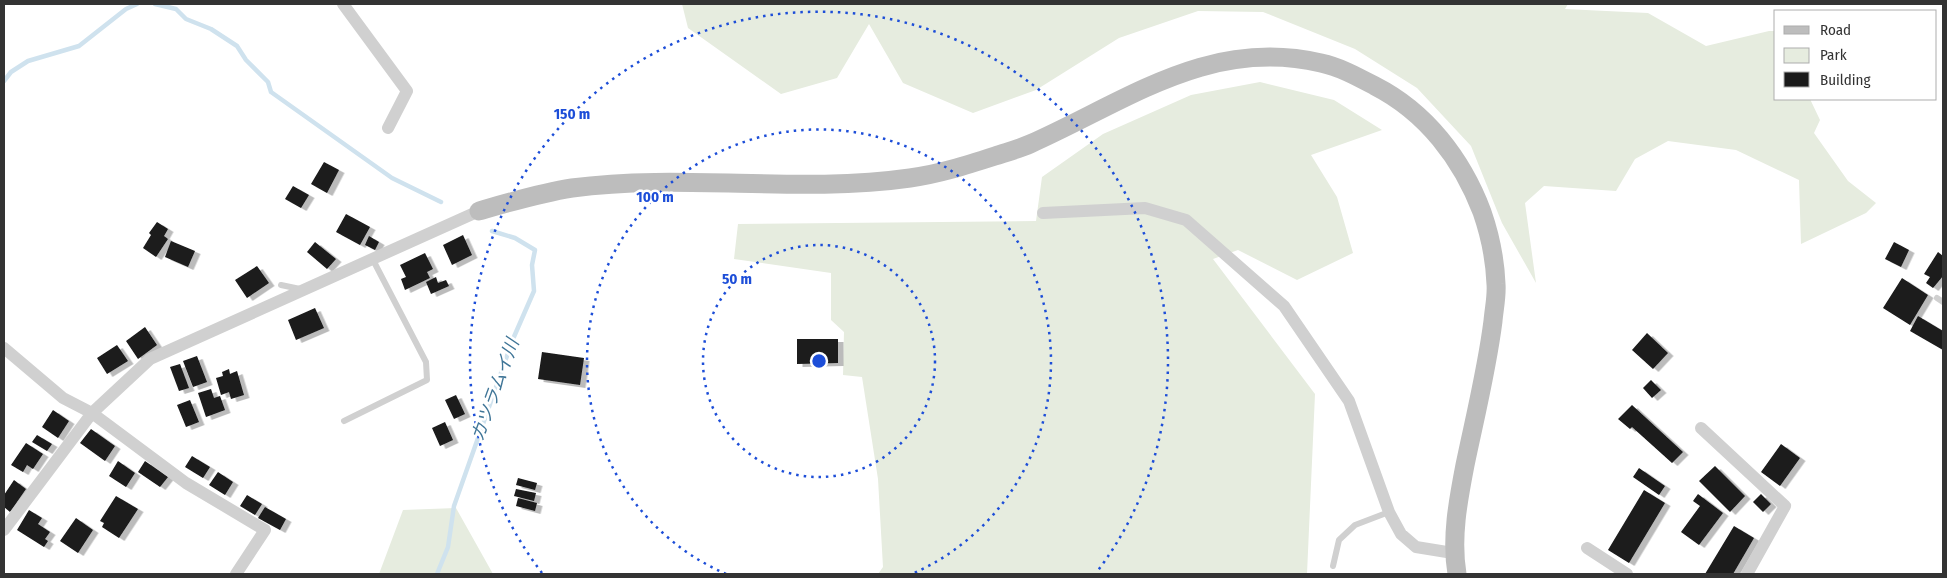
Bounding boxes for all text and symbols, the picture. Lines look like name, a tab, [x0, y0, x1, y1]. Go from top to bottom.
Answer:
legend	[1774, 10, 1937, 100]
text: Road	[1820, 21, 1851, 39]
text: Park	[1820, 46, 1847, 64]
text: Building	[1820, 71, 1871, 89]
text: 150 m	[554, 105, 590, 123]
text: 100 m	[636, 188, 674, 206]
text: 50 m	[722, 270, 752, 288]
water label: カツラムイ川	[466, 334, 524, 444]
centre of rings	[810, 352, 828, 370]

